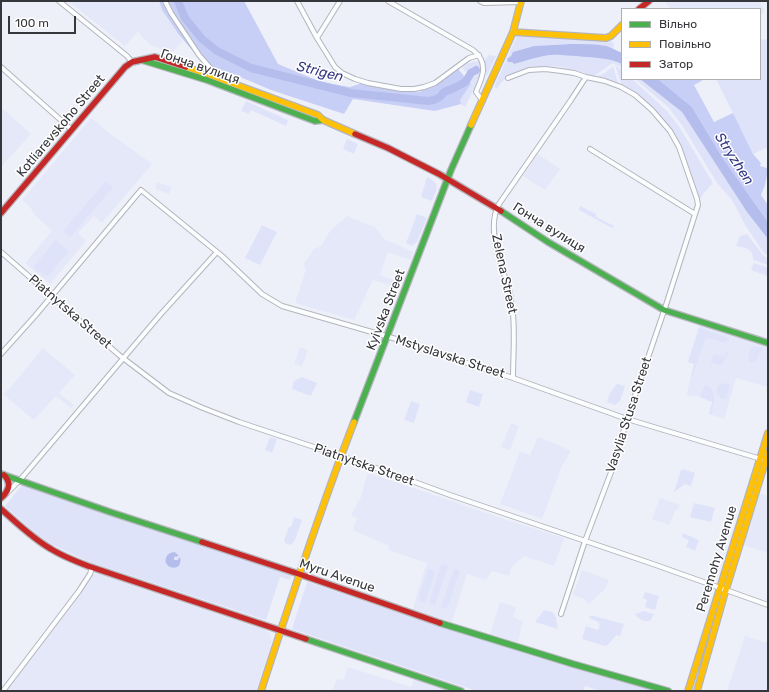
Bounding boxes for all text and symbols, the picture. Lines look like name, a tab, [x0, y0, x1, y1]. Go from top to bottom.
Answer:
scale bar	[10, 8, 78, 34]
legend	[621, 8, 761, 80]
text: 100 m	[15, 16, 49, 30]
text: Вільно	[659, 17, 697, 31]
text: Повільно	[659, 37, 711, 51]
street label: Гонча вулиця	[158, 46, 242, 88]
text: Затор	[659, 57, 693, 71]
water label: Strigen	[295, 58, 345, 86]
street label: Kotliarevskoho Street	[14, 72, 108, 180]
water label: Stryzhen	[711, 130, 757, 188]
street label: Гонча вулиця	[510, 199, 588, 257]
street label: Zelena Street	[488, 233, 520, 315]
street label: Kyivska Street	[363, 267, 409, 353]
street label: Piatnytska Street	[25, 272, 115, 352]
street label: Mstyslavska Street	[393, 332, 507, 382]
street label: Vasylia Stusa Street	[603, 355, 655, 475]
street label: Piatnytska Street	[312, 441, 416, 489]
street label: Peremohy Avenue	[693, 504, 741, 614]
street label: Myru Avenue	[297, 556, 377, 596]

